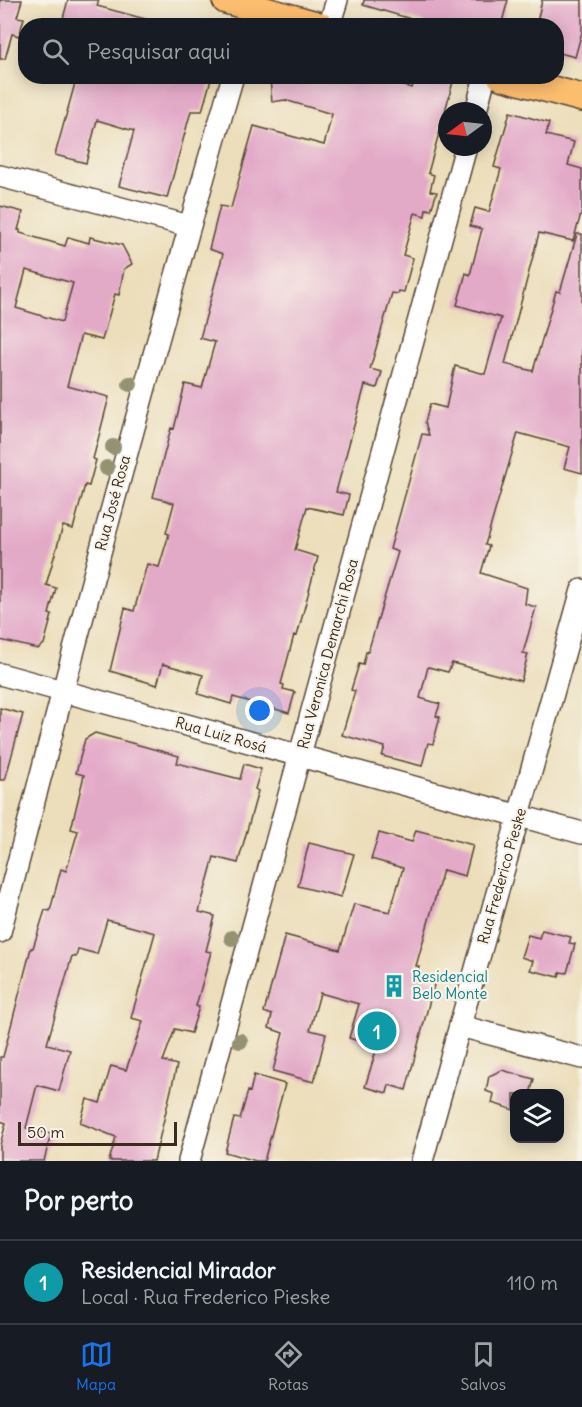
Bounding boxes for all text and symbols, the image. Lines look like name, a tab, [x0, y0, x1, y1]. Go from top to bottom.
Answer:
search box	[18, 18, 564, 84]
icon: search	[39, 35, 72, 68]
text: Pesquisar aqui	[87, 37, 230, 65]
north arrow	[438, 102, 492, 156]
street label: Rua José Rosa	[91, 453, 134, 553]
street label: Rua Veronica Demarchi Rosa	[293, 556, 362, 751]
your location	[245, 696, 274, 725]
street label: Rua Luiz Rosá	[173, 712, 270, 757]
street label: Rua Frederico Pieske	[473, 806, 530, 946]
place label: Residencial Belo Monte	[412, 967, 488, 1003]
building icon: Residencial Belo Monte	[381, 973, 407, 999]
pin: 1	[358, 1008, 397, 1054]
map controls	[510, 1089, 564, 1143]
button: layers	[510, 1089, 564, 1143]
scale bar	[18, 1119, 177, 1146]
text: 50 m	[27, 1122, 65, 1142]
text: Por perto	[24, 1184, 133, 1217]
text: Residencial Mirador	[81, 1256, 276, 1284]
text: 1	[40, 1270, 47, 1295]
text: 110 m	[507, 1270, 558, 1295]
text: Local · Rua Frederico Pieske	[81, 1284, 330, 1309]
tab: Mapa	[76, 1338, 116, 1394]
tab: Rotas	[268, 1338, 309, 1394]
tab: Salvos	[460, 1338, 506, 1394]

